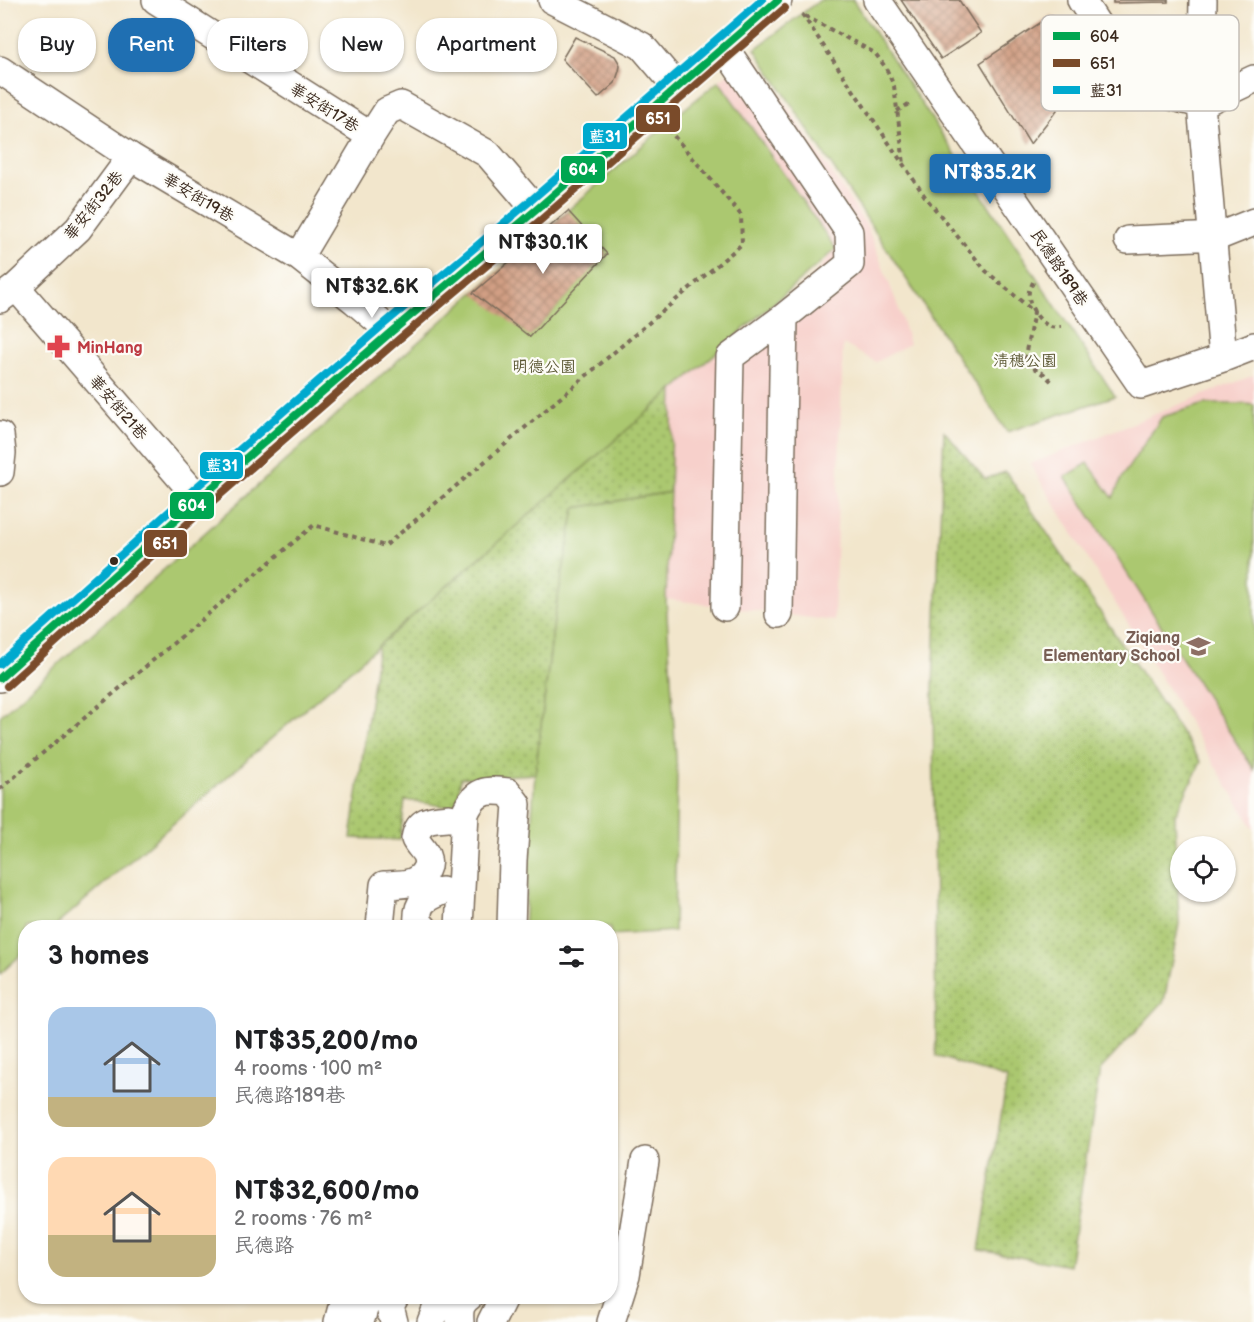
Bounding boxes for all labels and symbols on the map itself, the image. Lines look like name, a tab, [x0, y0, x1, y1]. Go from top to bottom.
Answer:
legend	[1041, 15, 1239, 111]
text: 604	[1090, 28, 1119, 47]
text: 651	[1090, 55, 1115, 74]
street label: 華安街17巷	[286, 80, 362, 137]
text: 藍31	[1090, 82, 1122, 101]
line badge: 651	[635, 104, 681, 133]
text: 651	[645, 110, 671, 129]
line badge: 藍31	[582, 122, 628, 150]
text: 藍31	[589, 128, 621, 147]
pin: NT$35.2K	[928, 154, 1052, 205]
line badge: 604	[560, 155, 606, 184]
text: 604	[568, 161, 598, 180]
street label: 華安街32巷	[61, 168, 128, 244]
street label: 華安街19巷	[159, 170, 237, 227]
pin: NT$30.1K	[481, 224, 605, 275]
street label: 民德路189巷	[1026, 226, 1091, 310]
pin: NT$32.6K	[310, 268, 434, 319]
pharmacy icon: MinHang	[46, 334, 72, 360]
place label: MinHang	[77, 339, 143, 358]
park label: 清穗公園	[993, 352, 1057, 371]
park label: 明德公園	[512, 358, 576, 377]
street label: 華安街21巷	[85, 372, 151, 444]
line badge: 藍31	[199, 451, 244, 480]
text: 藍31	[206, 457, 238, 476]
line badge: 604	[169, 491, 215, 520]
text: 604	[177, 497, 207, 516]
line badge: 651	[143, 529, 188, 558]
text: 651	[152, 535, 178, 554]
unlabelled marker	[108, 555, 120, 567]
place label: Ziqiang Elementary School	[1043, 629, 1180, 666]
school or university icon: Ziqiang Elementary School	[1185, 633, 1211, 659]

